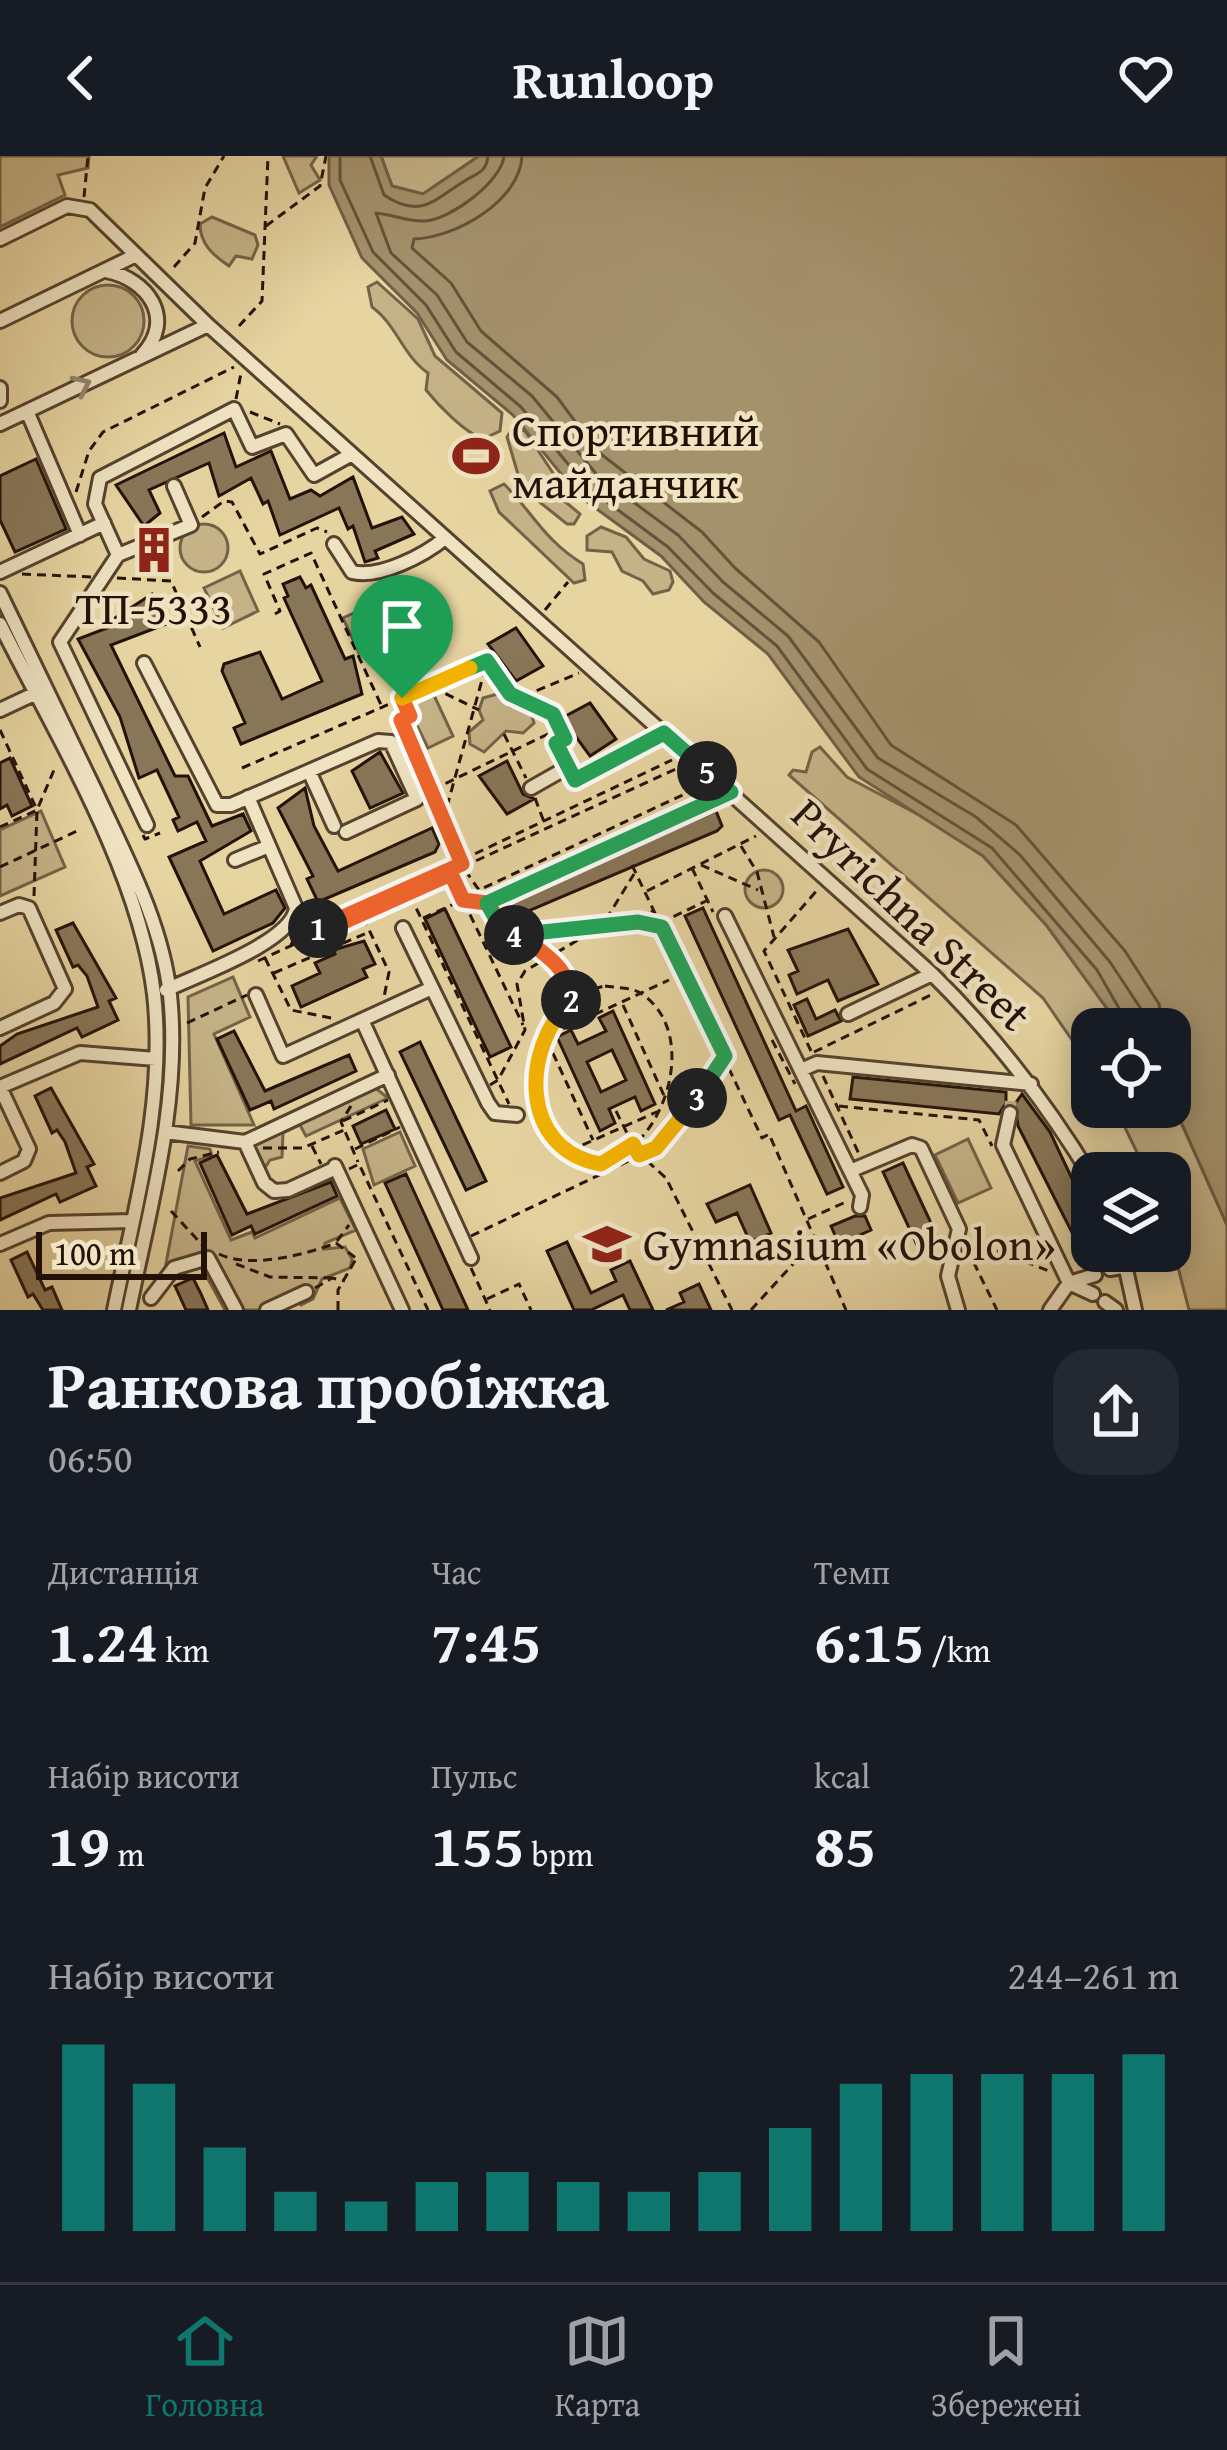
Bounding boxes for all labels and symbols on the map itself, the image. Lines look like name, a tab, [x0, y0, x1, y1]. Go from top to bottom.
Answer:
one-way arrow	[70, 376, 91, 399]
place label: Спортивний майданчик	[512, 397, 759, 514]
sports icon: Спортивний майданчик	[451, 431, 501, 481]
building icon: ТП-5333	[129, 525, 179, 575]
place label: ТП-5333	[76, 575, 232, 640]
pin	[351, 575, 453, 698]
pin: 5	[677, 741, 737, 801]
street label: Pryrichna Street	[778, 782, 1047, 1045]
pin: 1	[288, 898, 348, 958]
pin: 4	[484, 905, 544, 965]
pin: 2	[541, 970, 601, 1030]
pin: 3	[667, 1068, 727, 1128]
place label: Gymnasium «Obolon»	[643, 1211, 1056, 1276]
school or university icon: Gymnasium «Obolon»	[582, 1219, 632, 1269]
scale bar	[36, 1226, 207, 1279]

